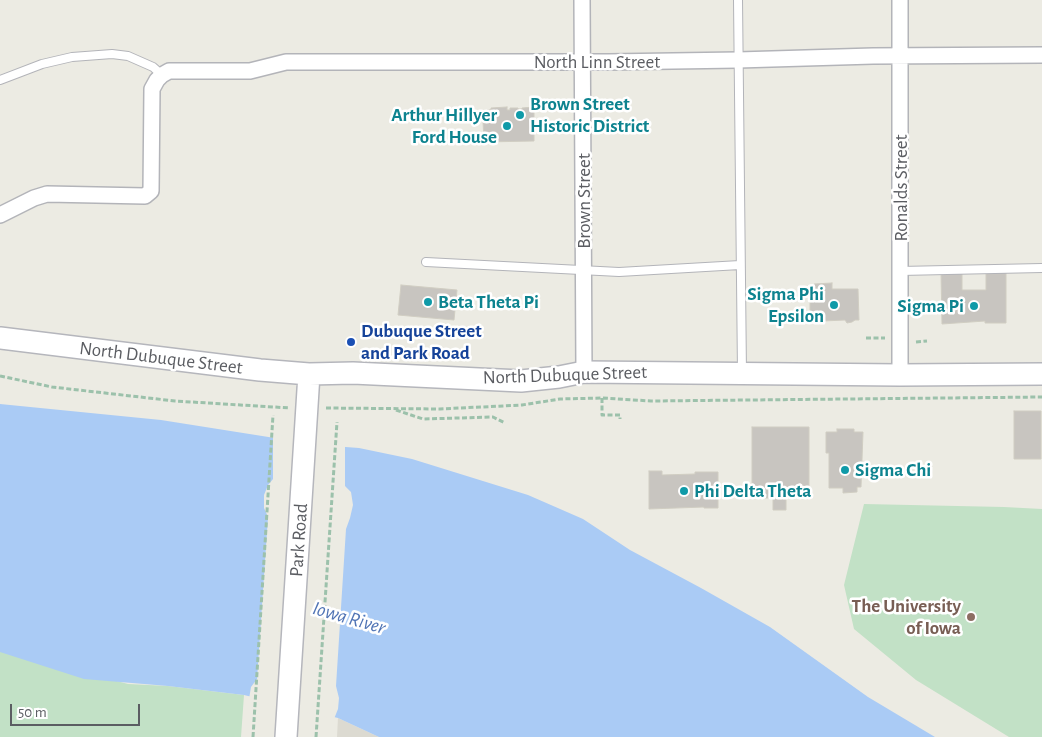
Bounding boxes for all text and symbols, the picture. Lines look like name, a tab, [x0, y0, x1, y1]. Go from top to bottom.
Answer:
street label: North Linn Street	[534, 51, 660, 73]
place label: Brown Street Historic District	[530, 93, 649, 137]
place label: Arthur Hillyer Ford House	[391, 104, 497, 148]
marker: Brown Street Historic District	[514, 109, 526, 121]
marker: Arthur Hillyer Ford House	[501, 120, 513, 132]
street label: Ronalds Street	[890, 134, 912, 242]
street label: Brown Street	[573, 153, 595, 249]
place label: Sigma Phi Epsilon	[747, 283, 824, 327]
place label: Beta Theta Pi	[438, 291, 539, 313]
place label: Sigma Pi	[897, 295, 964, 317]
marker: Beta Theta Pi	[422, 296, 434, 308]
marker: Sigma Phi Epsilon	[828, 299, 840, 311]
marker: Sigma Pi	[968, 300, 980, 312]
place label: Dubuque Street and Park Road	[361, 320, 482, 364]
marker: Dubuque Street and Park Road	[345, 336, 357, 348]
street label: North Dubuque Street	[78, 337, 244, 379]
street label: North Dubuque Street	[482, 361, 648, 389]
place label: Sigma Chi	[855, 459, 931, 481]
marker: Sigma Chi	[839, 464, 851, 476]
place label: Phi Delta Theta	[694, 480, 811, 502]
marker: Phi Delta Theta	[678, 485, 690, 497]
street label: Park Road	[285, 502, 313, 578]
place label: The University of Iowa	[852, 595, 961, 639]
water label: Iowa River	[310, 596, 388, 640]
marker: The University of Iowa	[965, 611, 977, 623]
scale bar	[12, 694, 142, 726]
text: 50 m	[18, 705, 47, 720]

